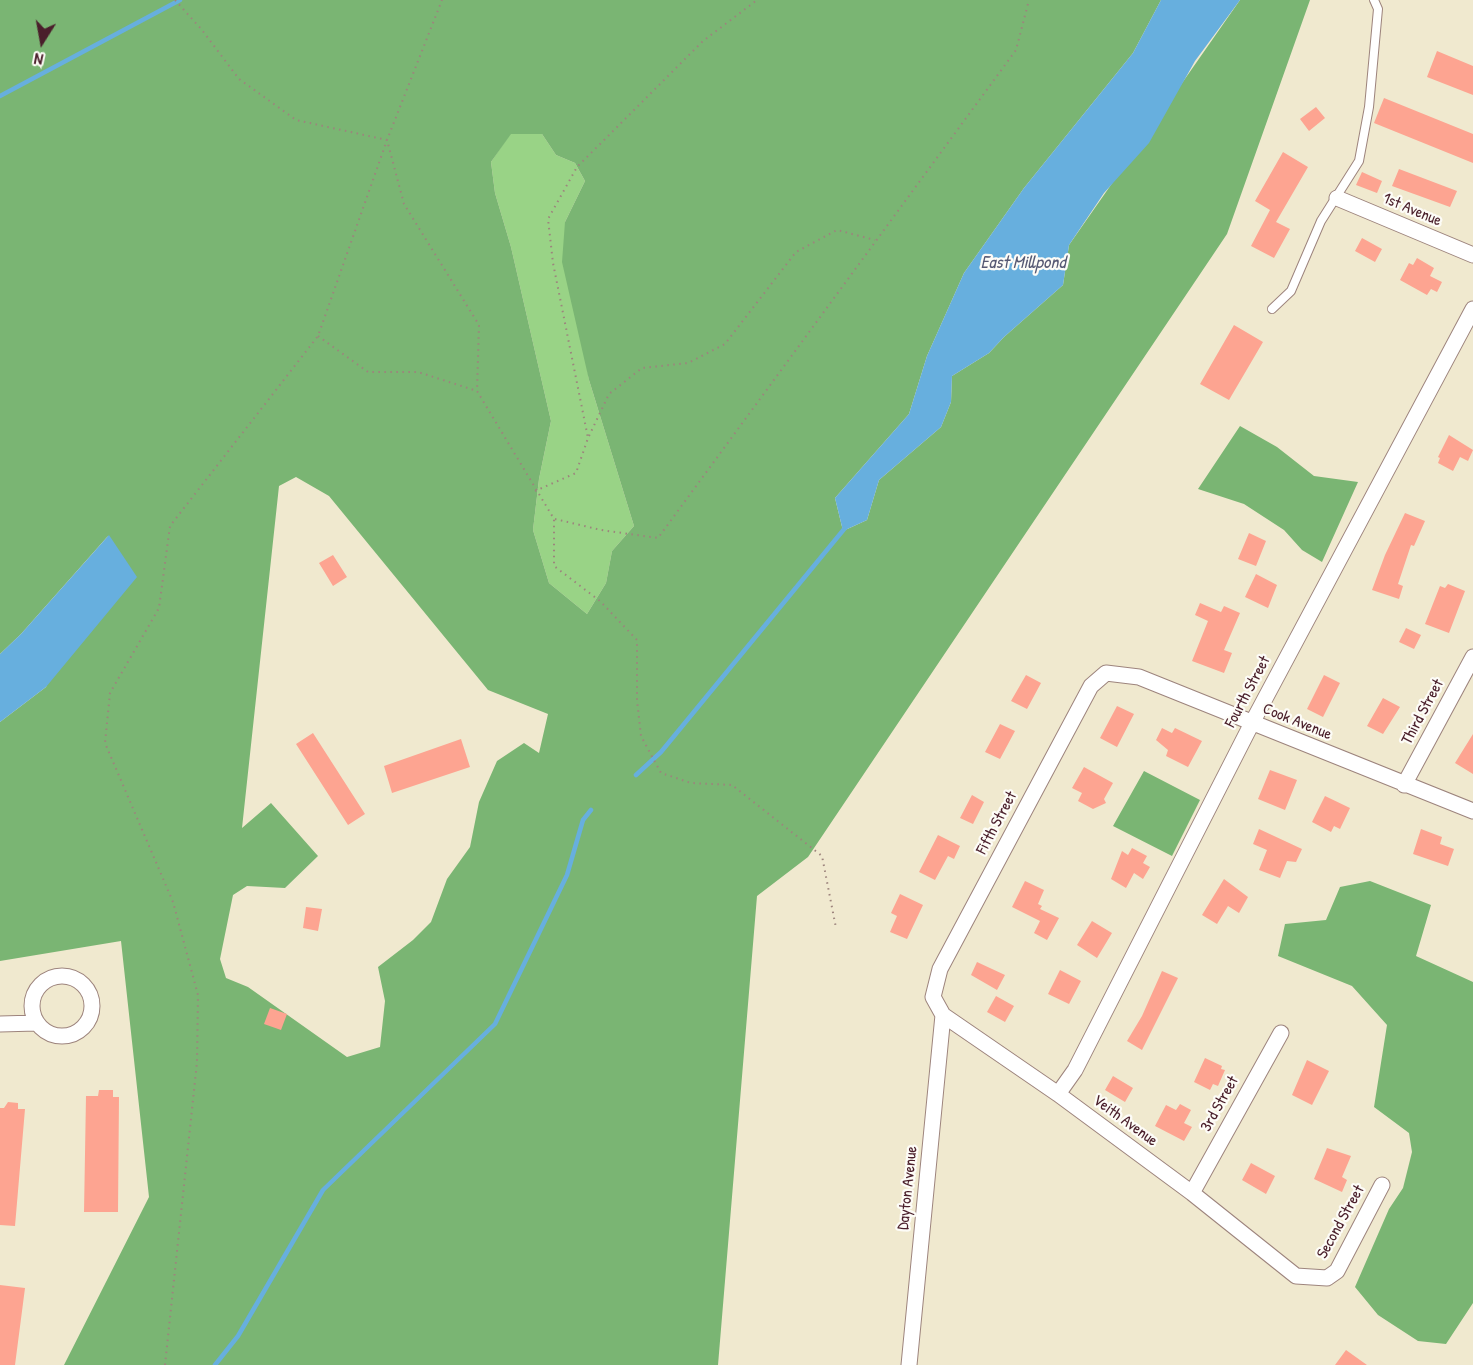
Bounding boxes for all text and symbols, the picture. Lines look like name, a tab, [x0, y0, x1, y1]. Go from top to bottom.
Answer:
north arrow	[12, 12, 72, 72]
text: N	[32, 48, 45, 71]
street label: 1st Avenue	[1380, 189, 1444, 231]
water label: East Millpond	[981, 252, 1065, 274]
street label: Fourth Street	[1221, 653, 1275, 731]
street label: Third Street	[1398, 676, 1448, 748]
street label: Cook Avenue	[1260, 700, 1334, 744]
street label: Fifth Street	[972, 788, 1022, 858]
street label: 3rd Street	[1197, 1073, 1243, 1135]
street label: Veith Avenue	[1089, 1091, 1161, 1151]
street label: Dayton Avenue	[894, 1145, 922, 1231]
street label: Second Street	[1313, 1182, 1369, 1262]

